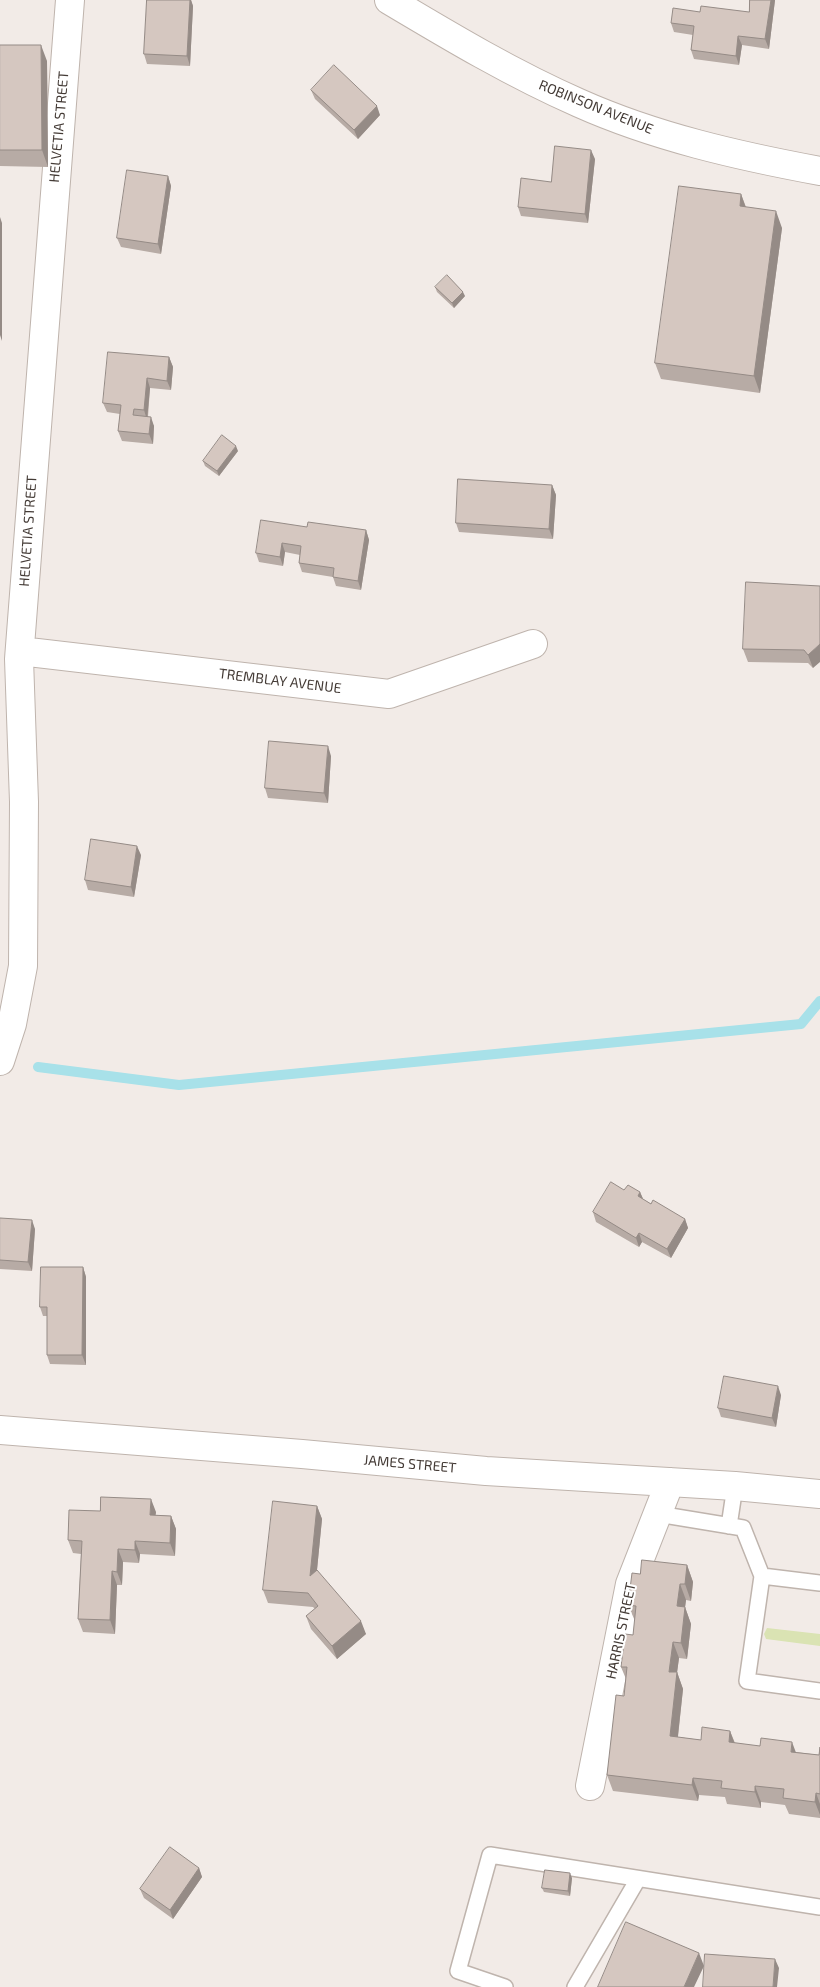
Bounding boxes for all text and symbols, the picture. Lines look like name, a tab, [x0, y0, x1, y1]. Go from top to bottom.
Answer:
street label: HELVETIA STREET	[46, 71, 72, 183]
street label: ROBINSON AVENUE	[536, 76, 656, 138]
street label: HELVETIA STREET	[16, 475, 40, 587]
street label: TREMBLAY AVENUE	[218, 665, 342, 697]
street label: JAMES STREET	[363, 1452, 457, 1476]
street label: HARRIS STREET	[603, 1581, 639, 1681]

